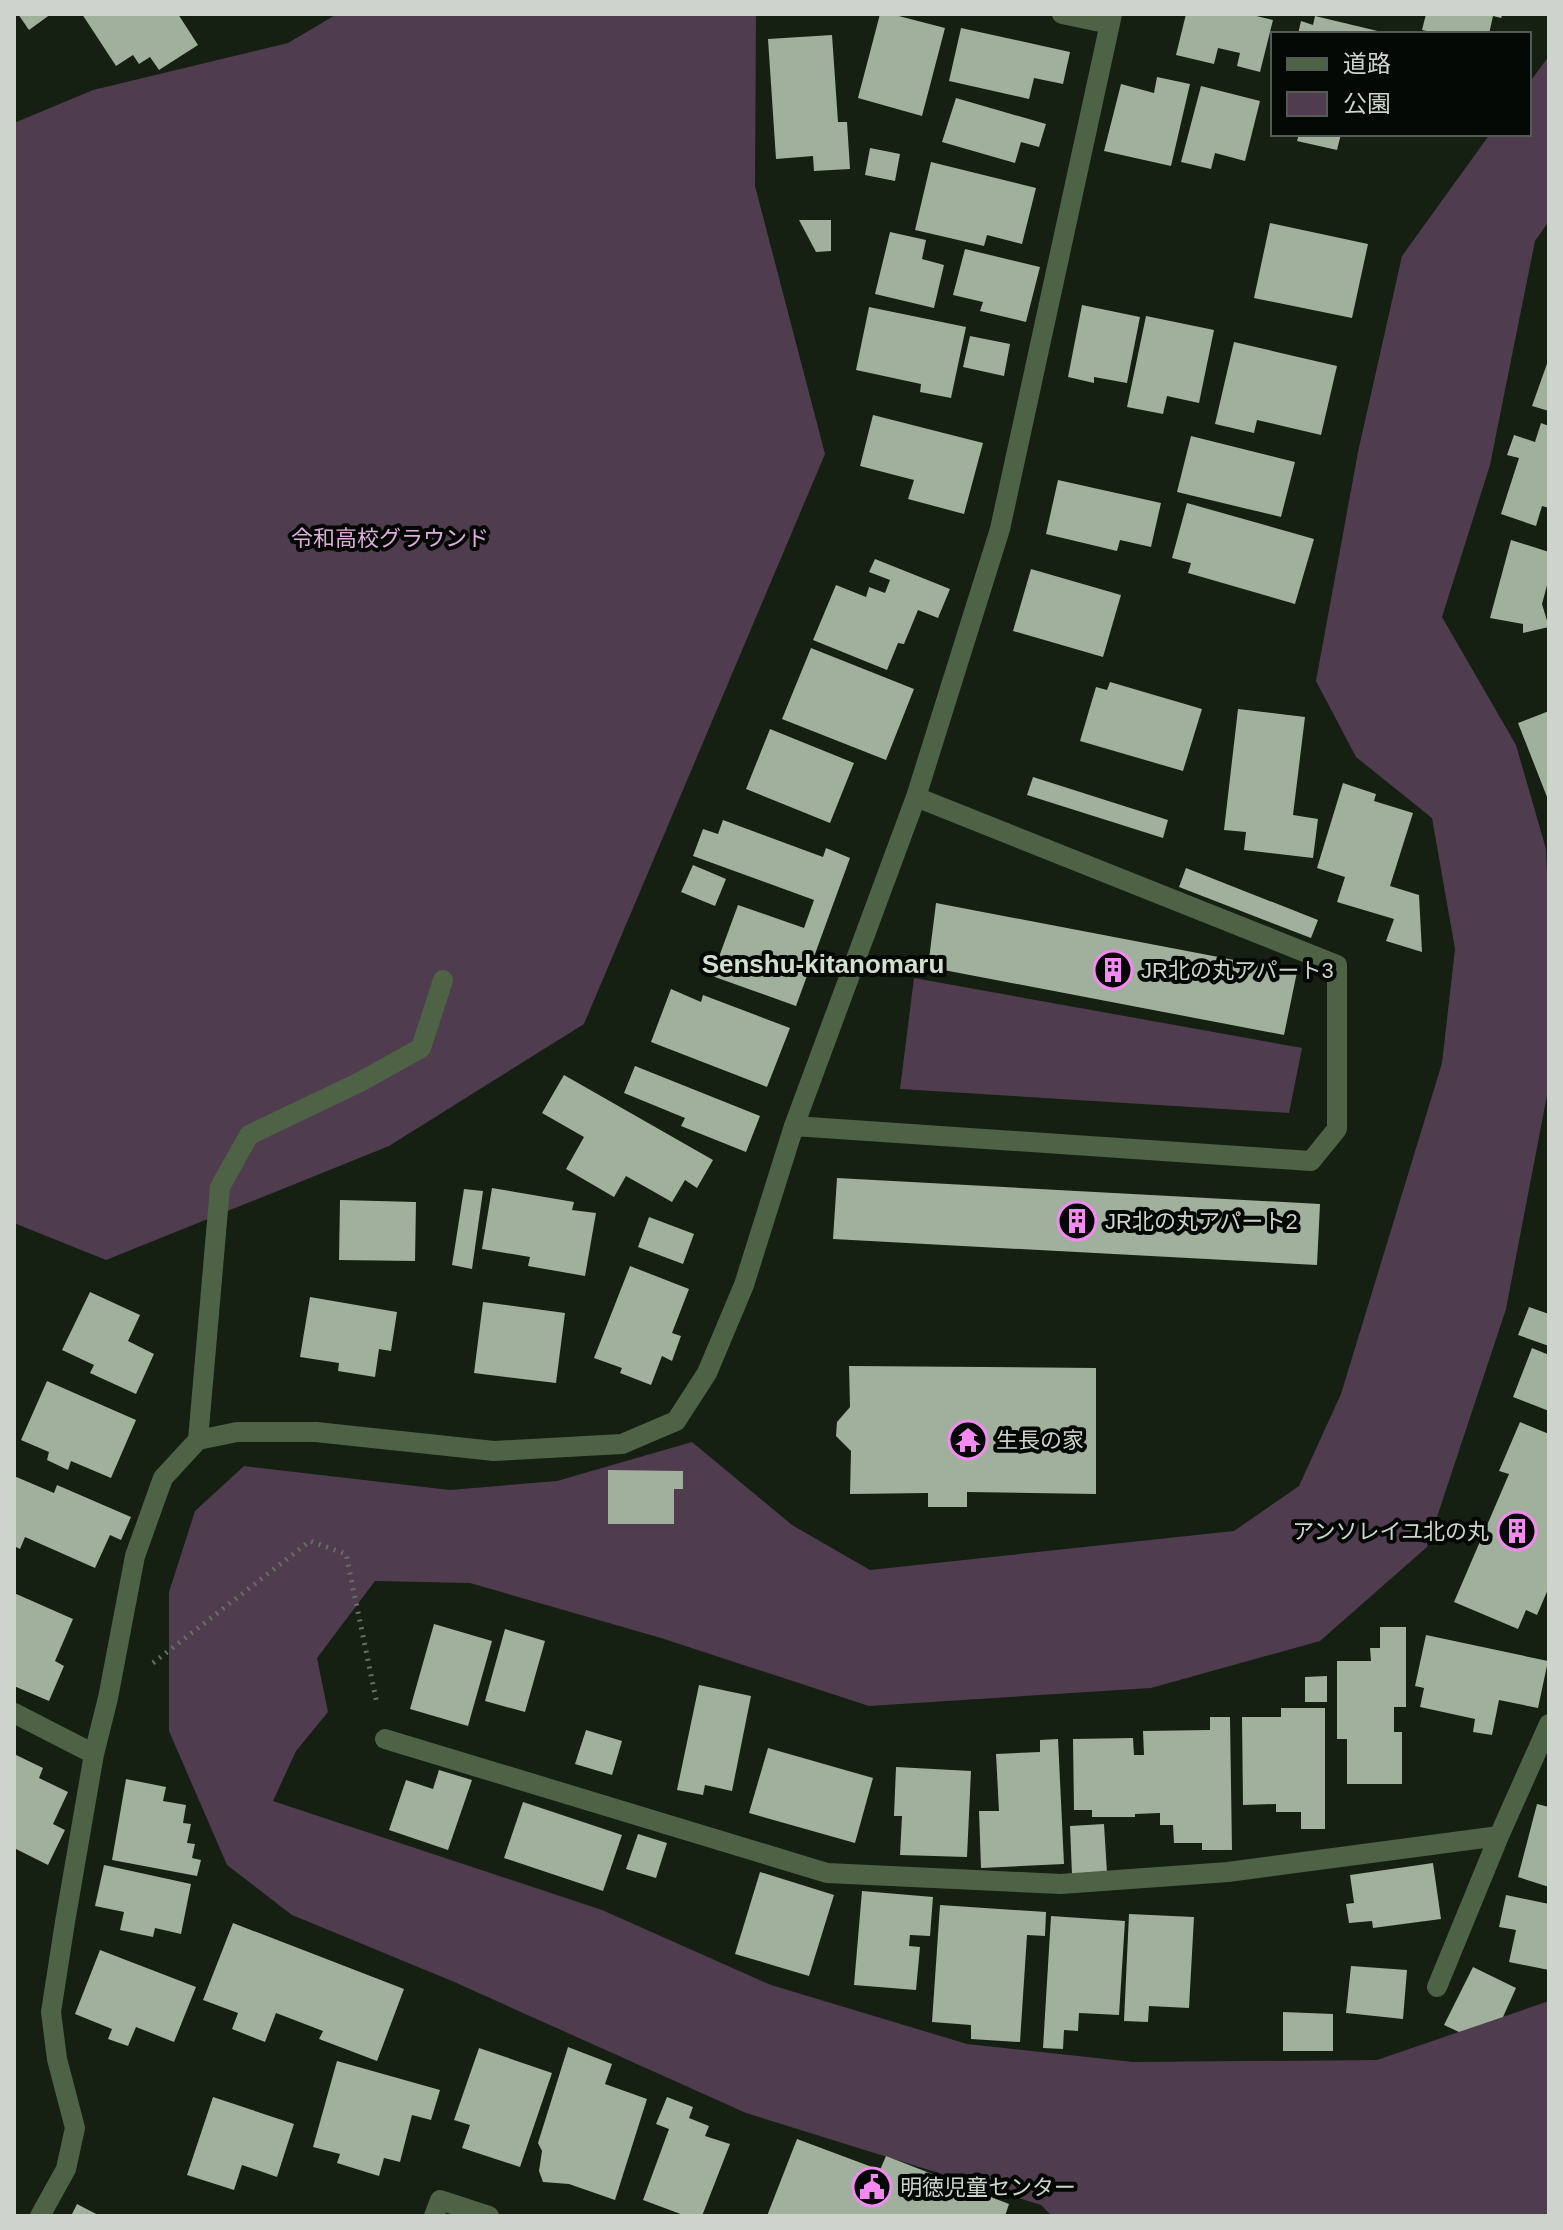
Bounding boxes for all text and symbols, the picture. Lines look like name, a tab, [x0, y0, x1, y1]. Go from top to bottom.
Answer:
legend	[1271, 32, 1531, 136]
text: 道路	[1343, 50, 1391, 77]
text: 公園	[1343, 90, 1391, 117]
park label: 令和高校グラウンド	[291, 526, 489, 551]
district label: Senshu-kitanomaru	[702, 949, 944, 979]
building icon: JR北の丸アパート3	[1092, 949, 1134, 991]
place label: JR北の丸アパート3	[1141, 958, 1334, 983]
building icon: JR北の丸アパート2	[1056, 1200, 1098, 1242]
place label: JR北の丸アパート2	[1105, 1209, 1298, 1234]
temple icon: 生長の家	[947, 1419, 989, 1461]
place label: 生長の家	[996, 1428, 1084, 1453]
building icon: アンソレイユ北の丸	[1496, 1510, 1538, 1552]
place label: アンソレイユ北の丸	[1292, 1519, 1489, 1544]
public building icon: 明徳児童センター	[851, 2166, 893, 2208]
place label: 明徳児童センター	[900, 2175, 1076, 2200]

